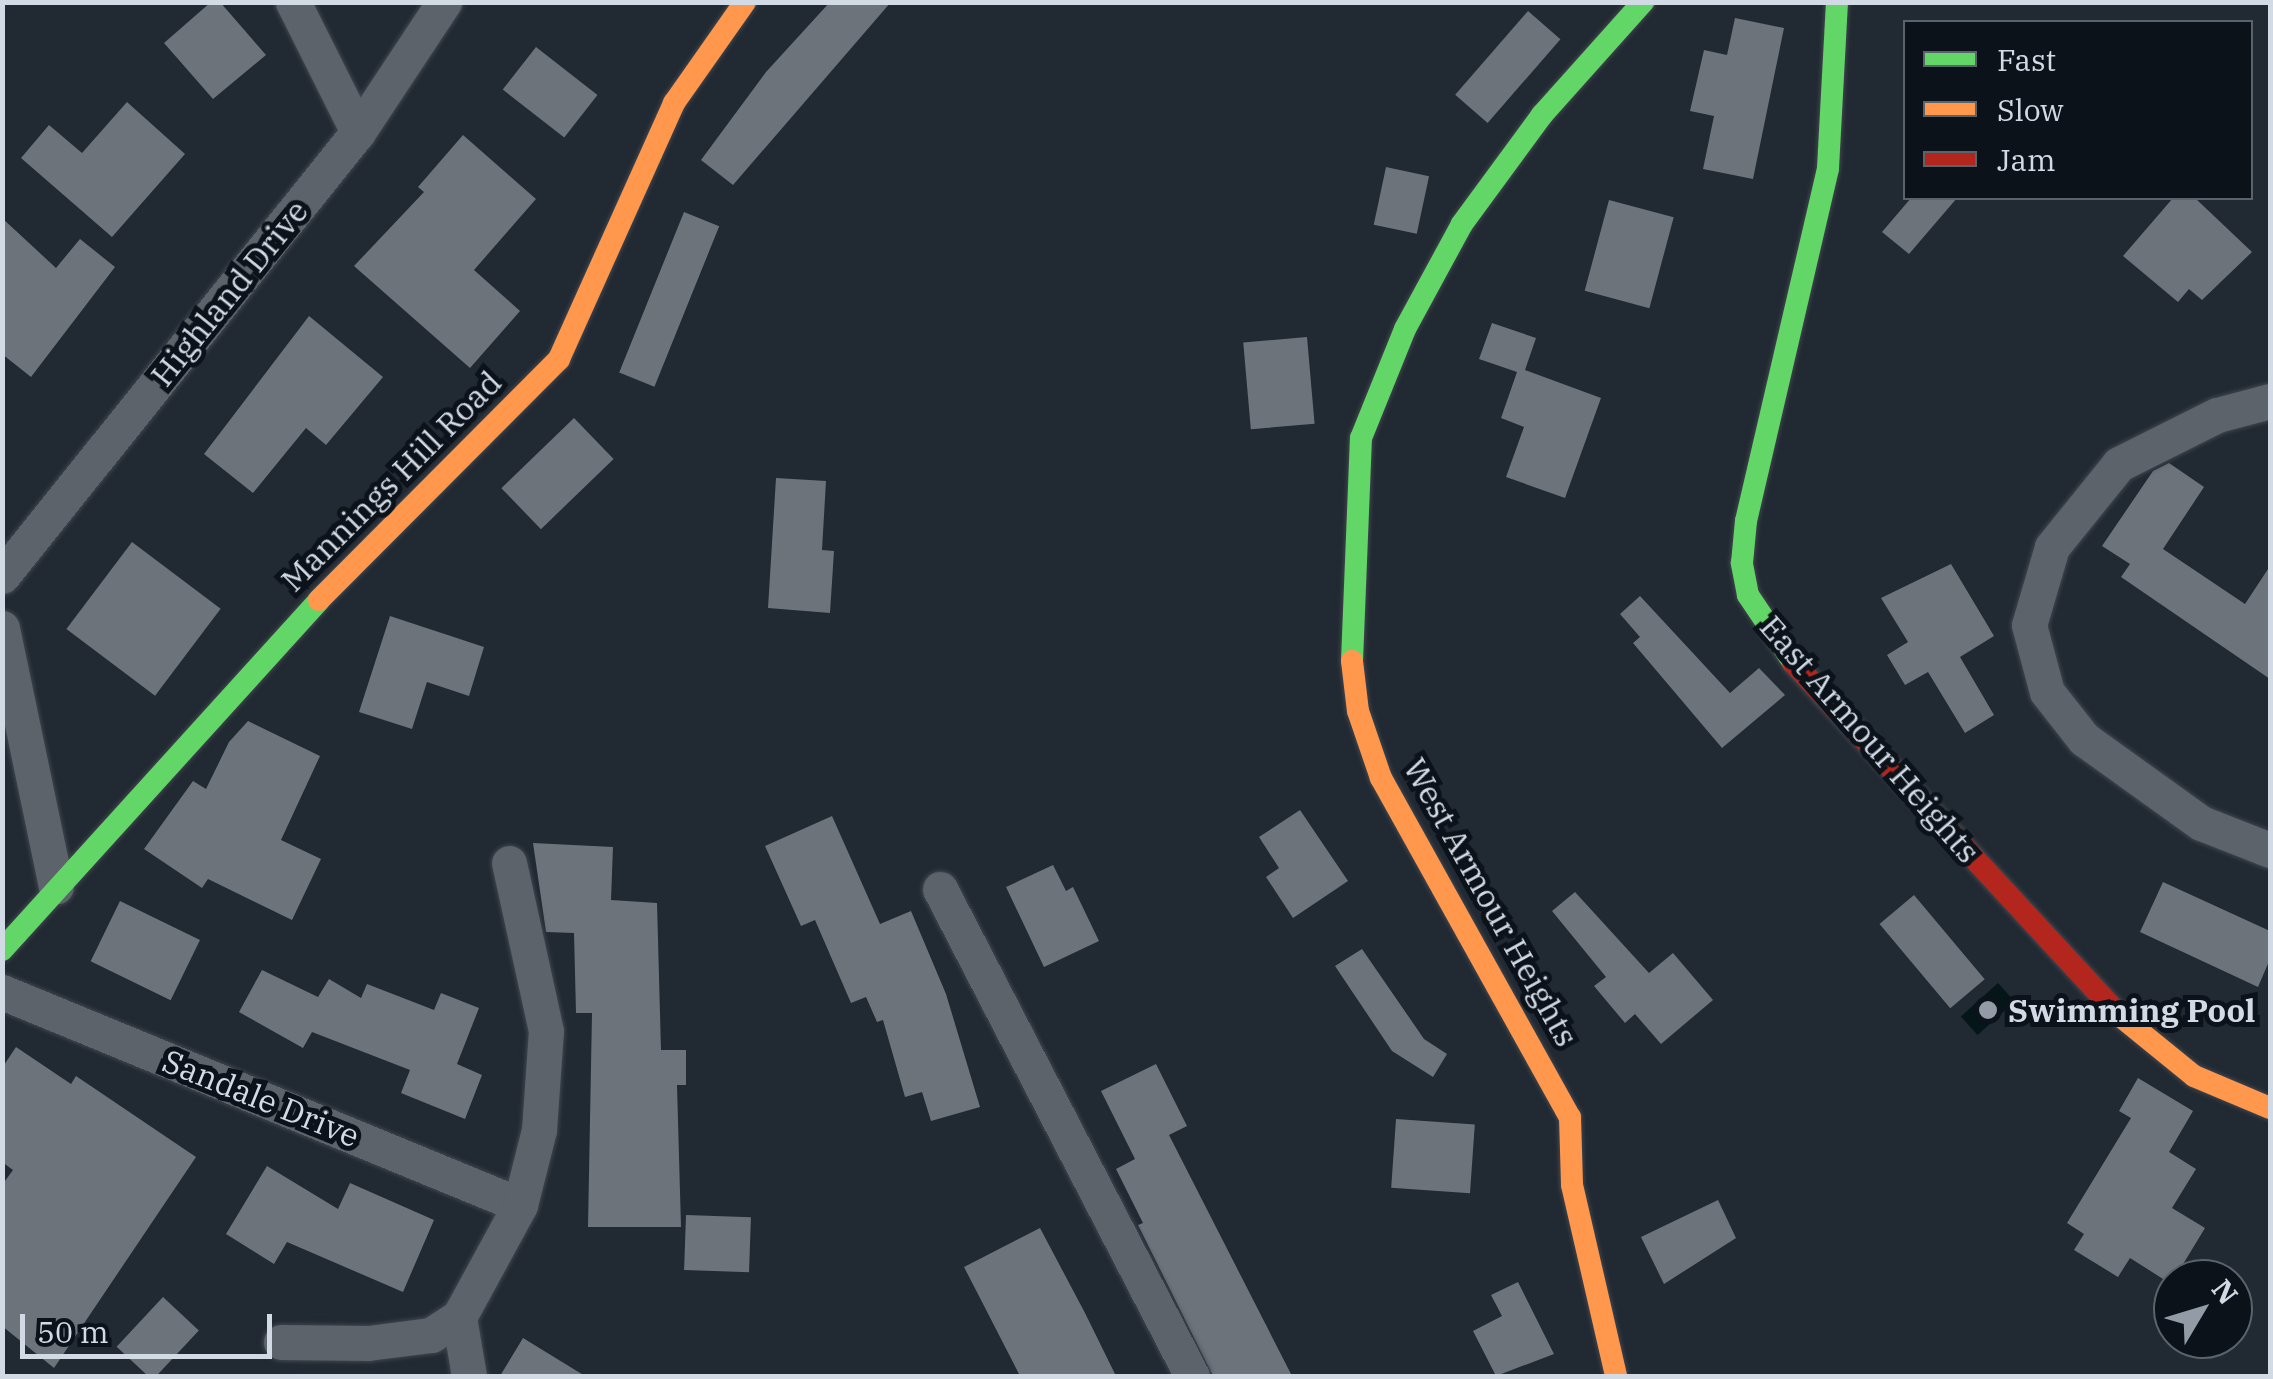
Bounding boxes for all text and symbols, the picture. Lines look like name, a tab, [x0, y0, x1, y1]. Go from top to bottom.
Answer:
legend	[1903, 20, 2253, 200]
text: Fast	[1997, 40, 2056, 79]
text: Slow	[1997, 90, 2064, 129]
text: Jam	[1997, 140, 2056, 179]
street label: Highland Drive	[142, 192, 316, 394]
street label: Mannings Hill Road	[273, 363, 509, 599]
street label: East Armour Heights	[1752, 608, 1988, 870]
street label: West Armour Heights	[1396, 751, 1586, 1053]
place label: Swimming Pool	[2008, 991, 2255, 1029]
marker: Swimming Pool	[1977, 999, 1999, 1021]
street label: Sandale Drive	[157, 1041, 365, 1155]
north arrow	[2153, 1259, 2253, 1359]
text: N	[2204, 1271, 2247, 1312]
scale bar	[25, 1294, 278, 1356]
text: 50 m	[37, 1312, 109, 1351]

